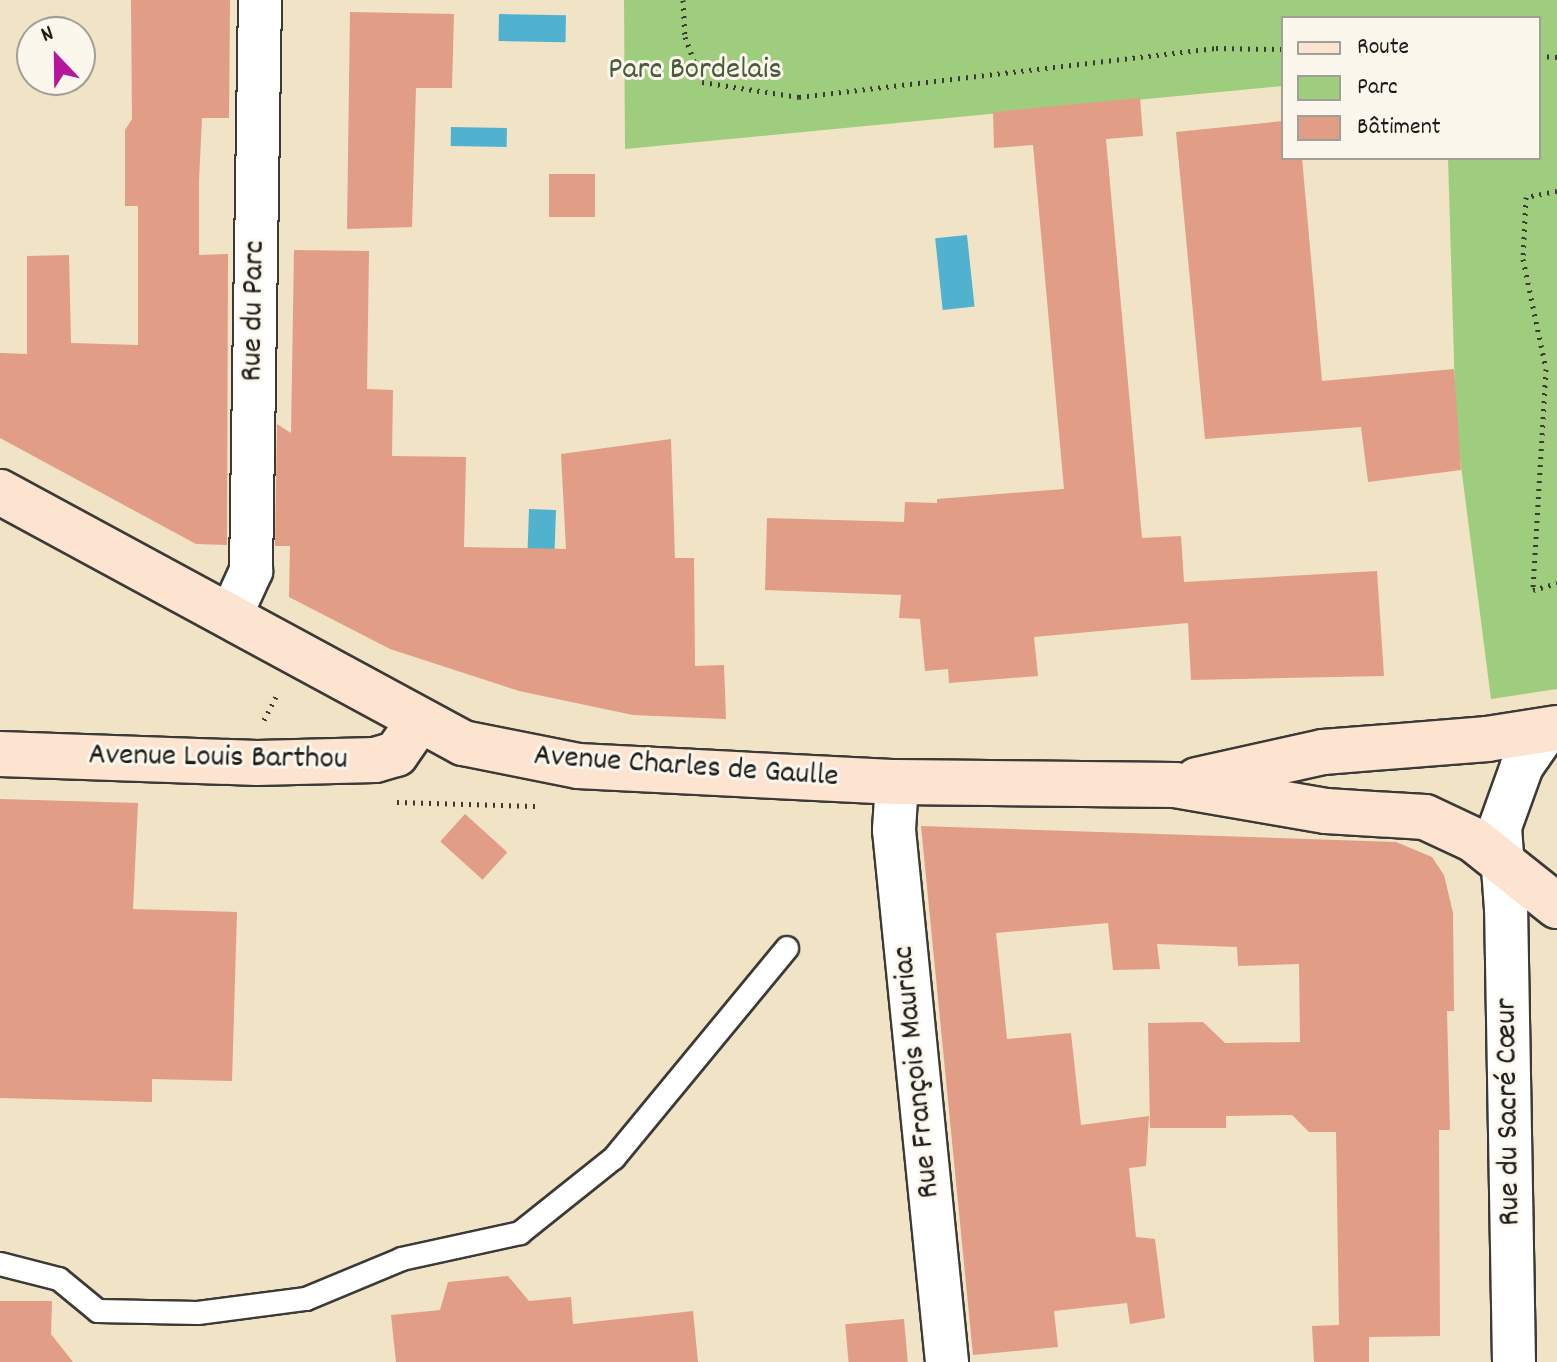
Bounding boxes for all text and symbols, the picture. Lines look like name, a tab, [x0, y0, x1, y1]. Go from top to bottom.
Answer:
north arrow	[16, 16, 96, 96]
legend	[1281, 16, 1541, 160]
text: N	[37, 19, 58, 52]
text: Route	[1357, 31, 1409, 65]
park label: Parc Bordelais	[608, 52, 782, 90]
text: Parc	[1357, 71, 1398, 105]
text: Bâtiment	[1357, 111, 1441, 145]
street label: Rue du Parc	[235, 240, 275, 382]
street label: Avenue Louis Barthou	[88, 738, 348, 780]
street label: Avenue Charles de Gaulle	[532, 738, 840, 798]
street label: Rue François Mauriac	[886, 944, 950, 1200]
street label: Rue du Sacré Cœur	[1489, 998, 1531, 1226]

